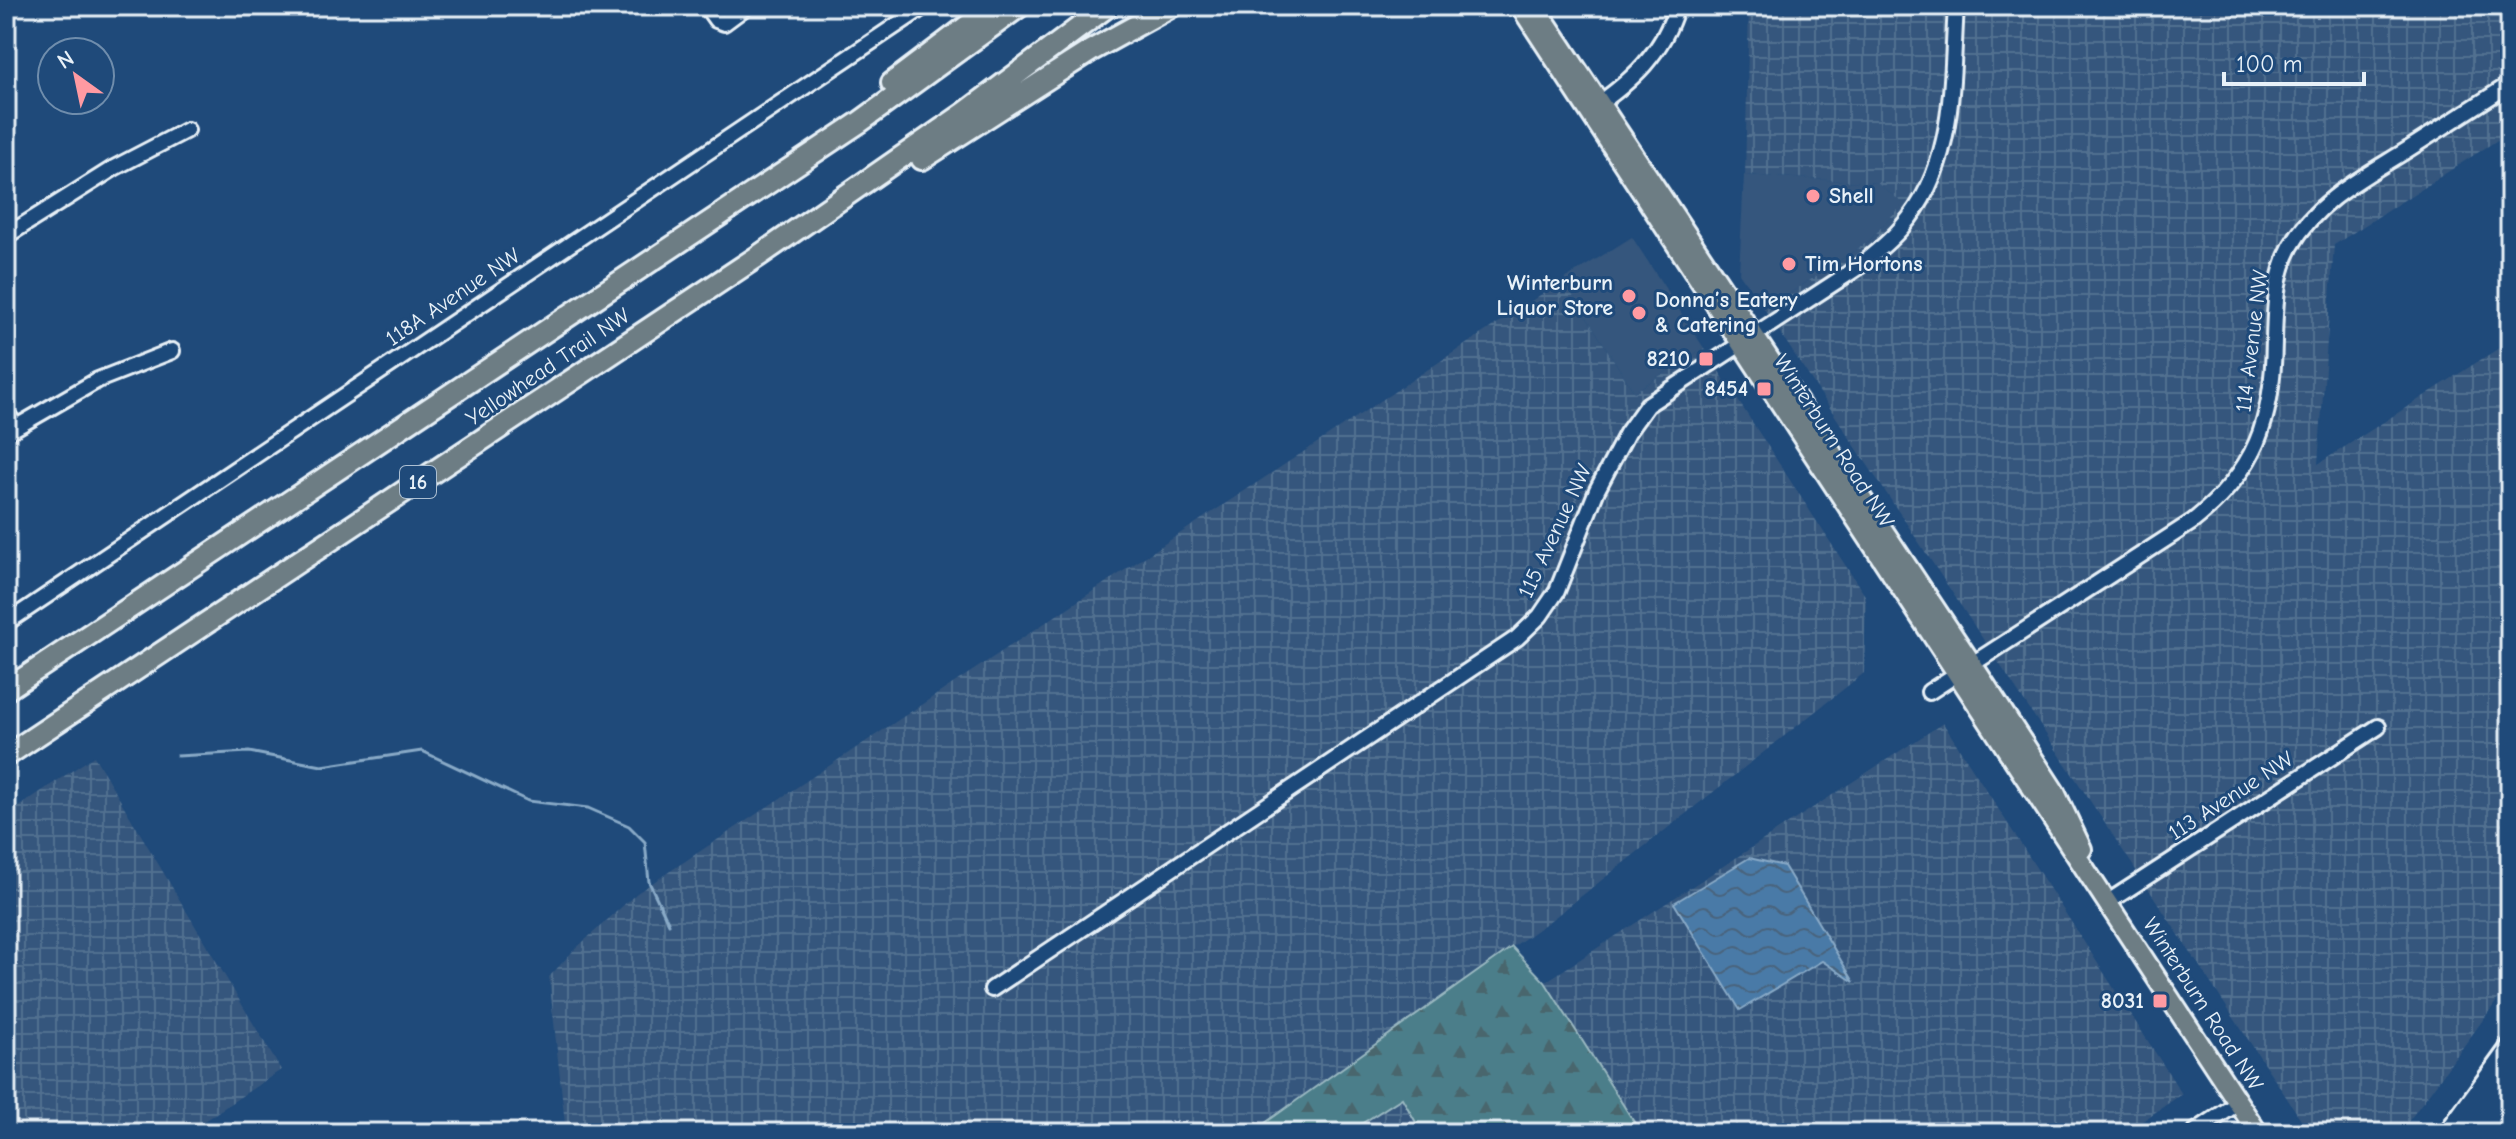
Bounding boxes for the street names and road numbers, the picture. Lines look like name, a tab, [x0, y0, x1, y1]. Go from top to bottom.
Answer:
street label: 118A Avenue NW	[381, 242, 525, 352]
street label: 114 Avenue NW	[2230, 268, 2274, 414]
street label: Yellowhead Trail NW	[461, 303, 635, 431]
street label: Winterburn Road NW	[1768, 350, 1900, 532]
street label: 115 Avenue NW	[1513, 460, 1597, 602]
road number: 16	[400, 466, 436, 498]
street label: 113 Avenue NW	[2164, 746, 2298, 846]
street label: Winterburn Road NW	[2137, 913, 2269, 1095]

